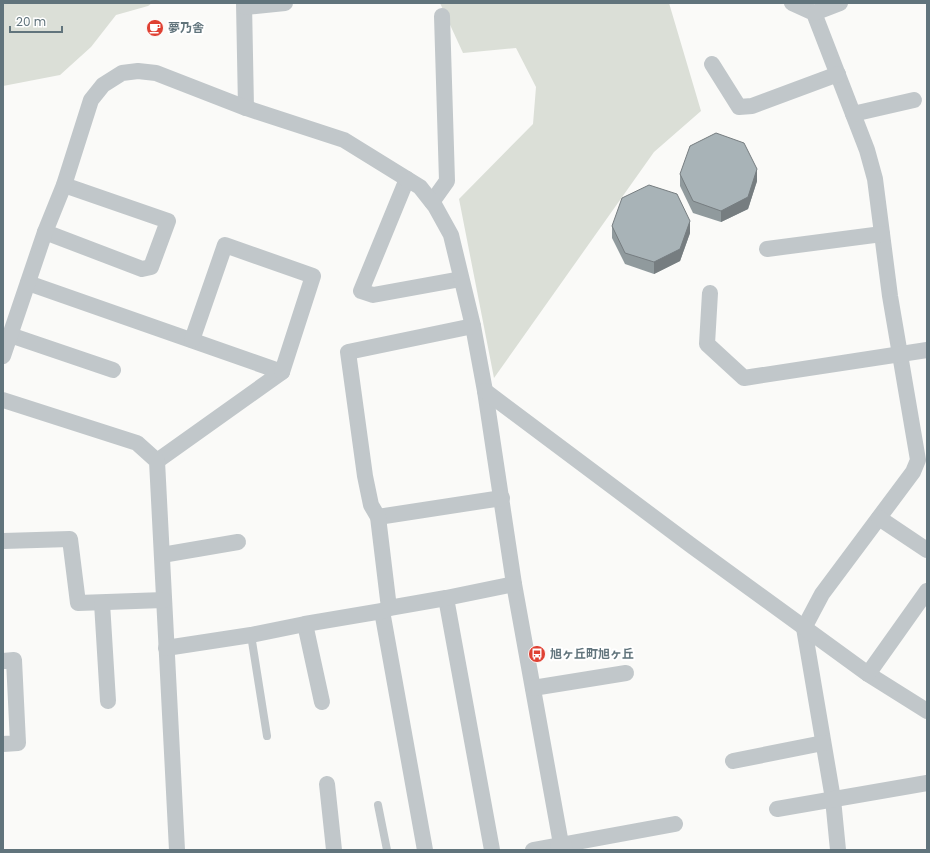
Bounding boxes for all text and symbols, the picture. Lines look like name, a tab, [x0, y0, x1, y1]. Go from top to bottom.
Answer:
scale bar	[10, 8, 62, 34]
text: 20 m	[16, 13, 46, 30]
cafe icon: 夢乃舎	[145, 18, 165, 38]
place label: 夢乃舎	[168, 19, 204, 36]
bus stop icon: 旭ヶ丘町旭ヶ丘	[527, 644, 547, 664]
place label: 旭ヶ丘町旭ヶ丘	[550, 645, 634, 662]

